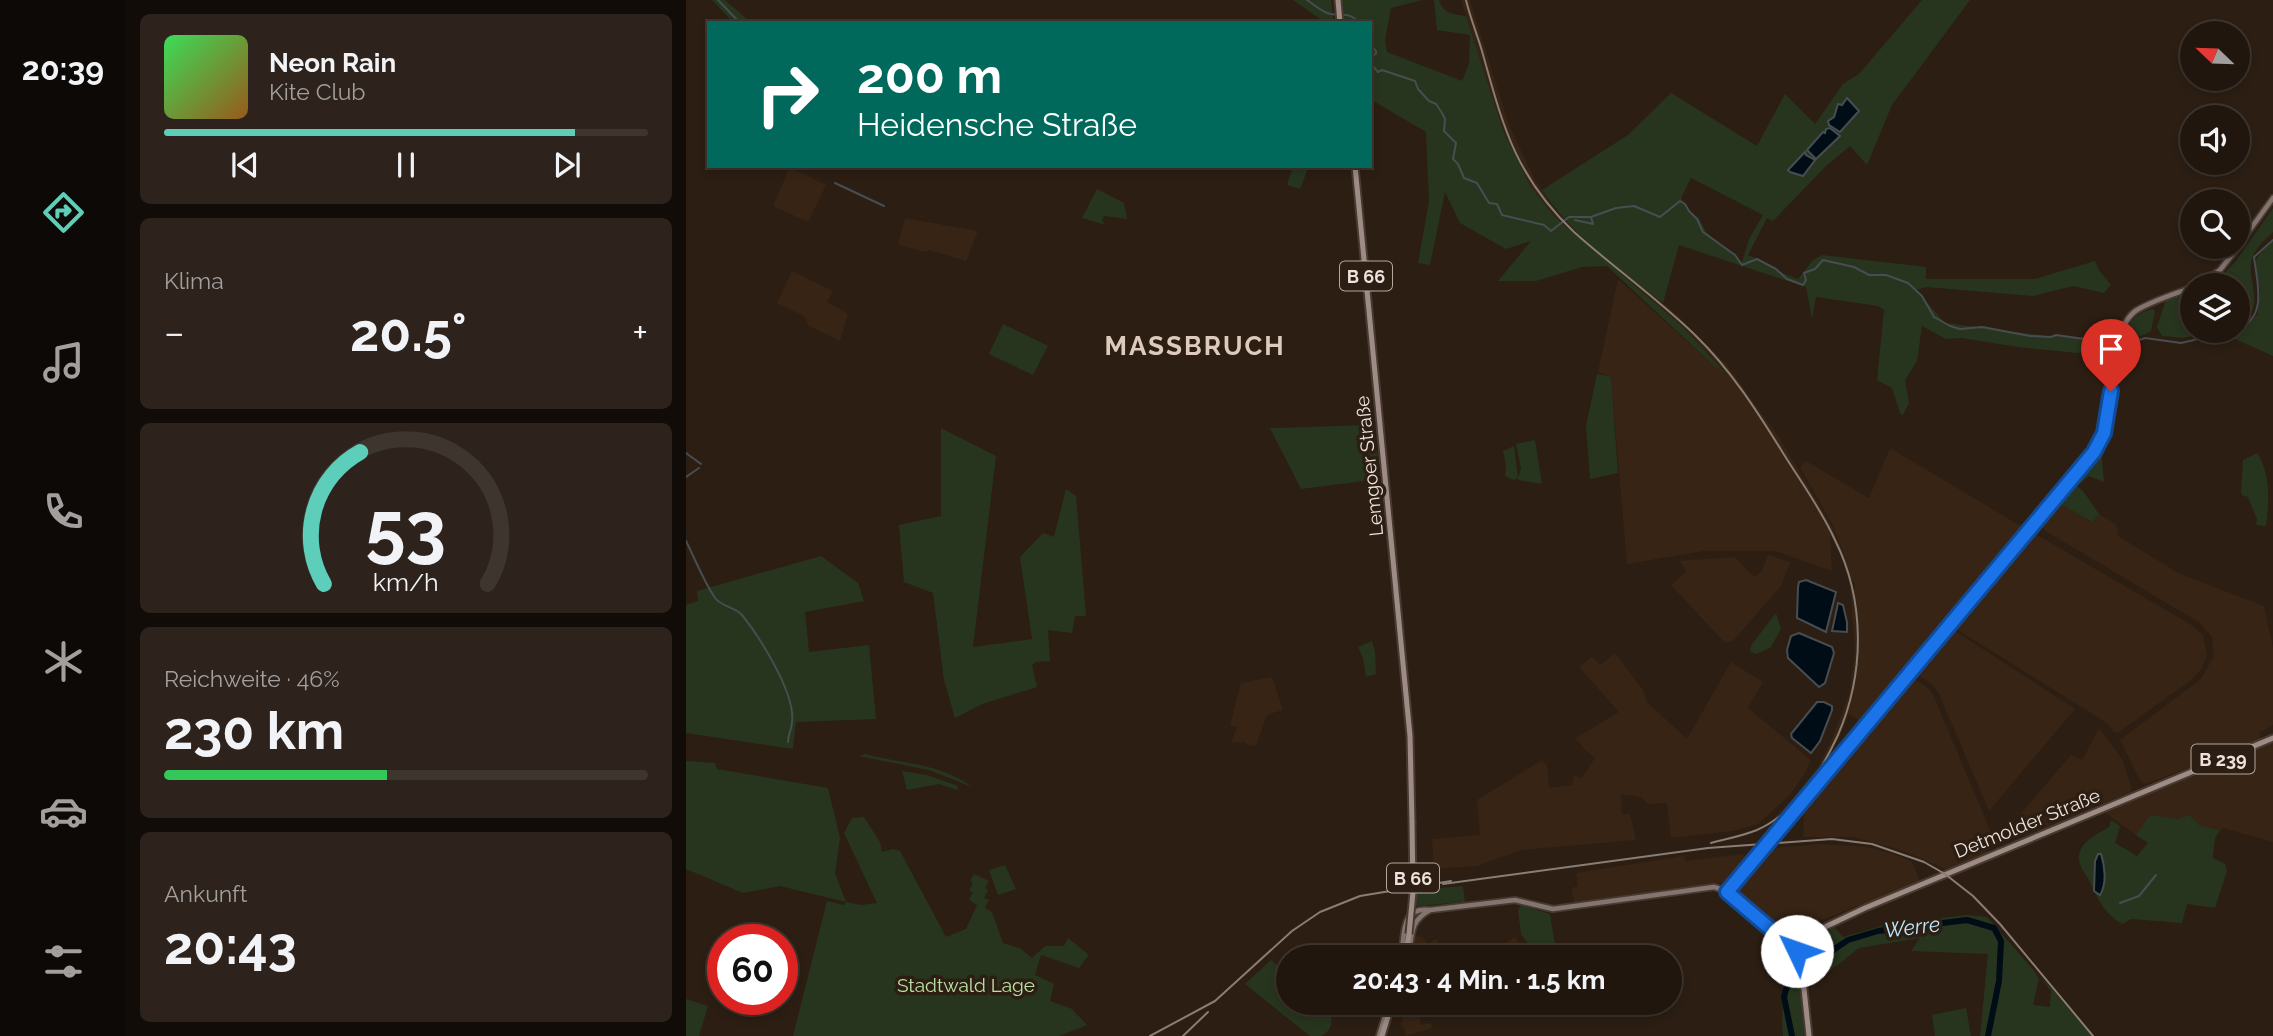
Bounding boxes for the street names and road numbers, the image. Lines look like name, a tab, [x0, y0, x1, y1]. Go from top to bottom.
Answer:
road number: B 66	[1340, 262, 1392, 290]
street label: Lemgoer Straße	[1351, 395, 1387, 537]
road number: B 239	[2192, 744, 2254, 774]
street label: Detmolder Straße	[1951, 784, 2103, 862]
road number: B 66	[1387, 864, 1439, 892]

